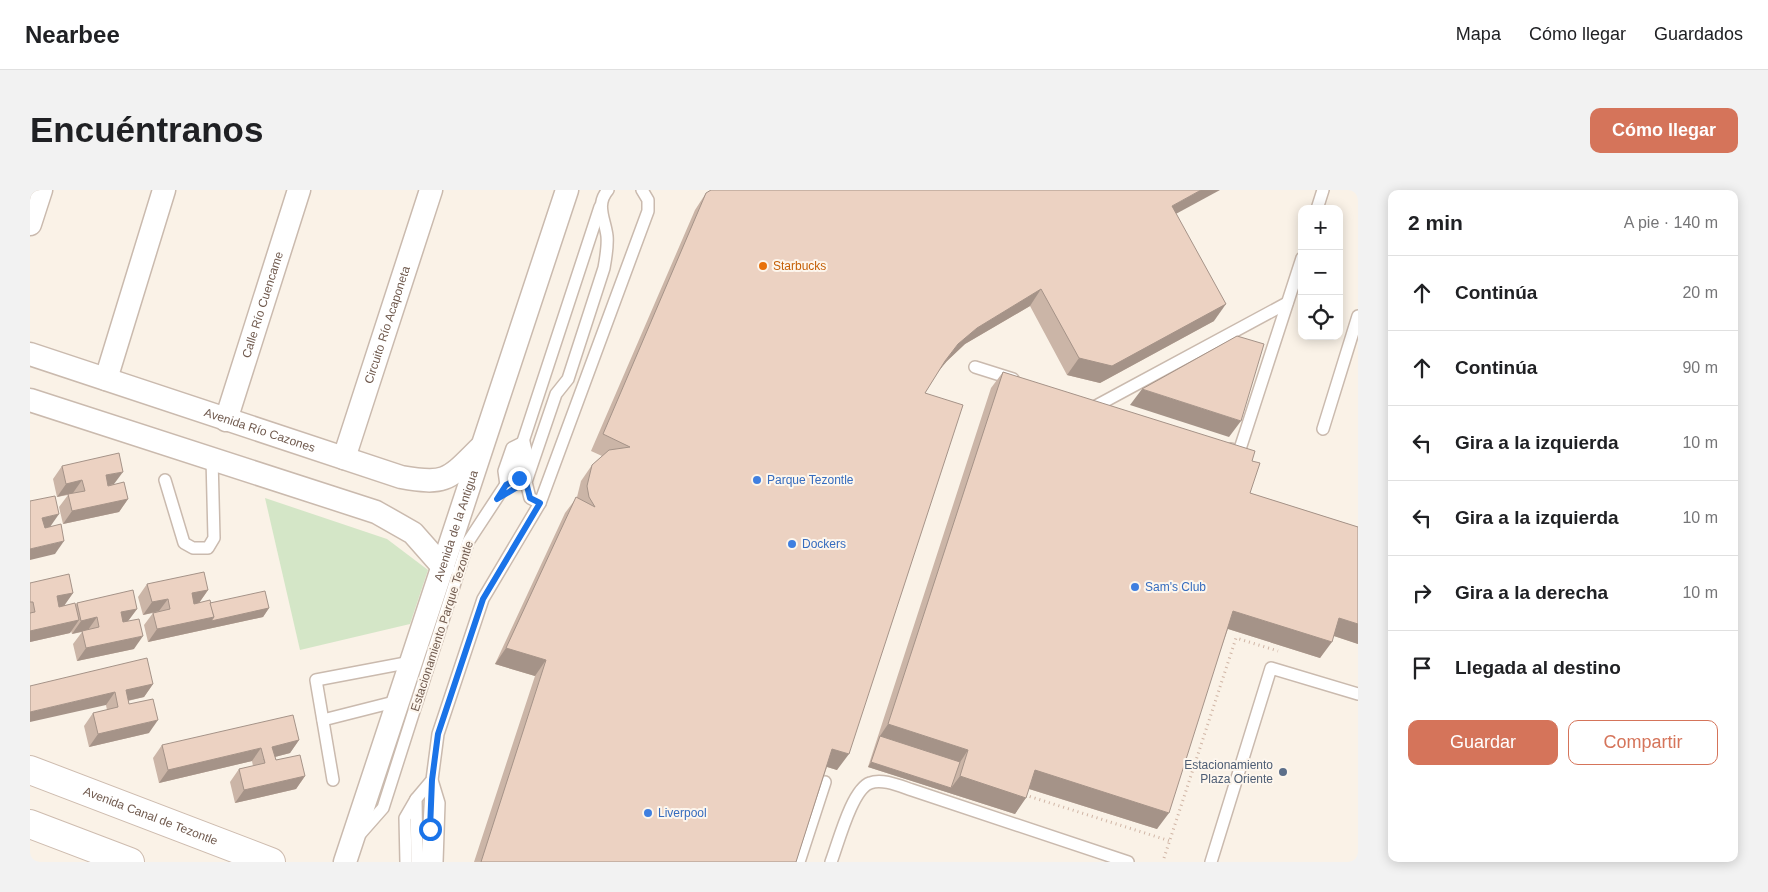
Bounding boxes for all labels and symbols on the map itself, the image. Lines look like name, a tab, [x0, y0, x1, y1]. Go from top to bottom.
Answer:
street label: Calle Río Cuencame	[239, 249, 286, 360]
place label: Starbucks	[773, 259, 826, 273]
marker: Starbucks	[757, 260, 769, 272]
street label: Circuito Río Acaponeta	[362, 264, 413, 385]
street label: Avenida Río Cazones	[202, 405, 317, 455]
route end	[508, 467, 531, 490]
street label: Avenida de la Antigua	[431, 468, 481, 583]
place label: Parque Tezontle	[767, 473, 854, 487]
marker: Parque Tezontle	[751, 474, 763, 486]
place label: Dockers	[802, 537, 846, 551]
marker: Dockers	[786, 538, 798, 550]
street label: Estacionamiento Parque Tezontle	[408, 539, 476, 713]
place label: Sam's Club	[1145, 580, 1206, 594]
marker: Sam's Club	[1129, 581, 1141, 593]
place label: Estacionamiento Plaza Oriente	[1184, 758, 1273, 786]
marker: Estacionamiento Plaza Oriente	[1277, 766, 1289, 778]
street label: Avenida Canal de Tezontle	[81, 784, 220, 848]
place label: Liverpool	[658, 806, 707, 820]
marker: Liverpool	[642, 807, 654, 819]
route start	[419, 818, 442, 841]

